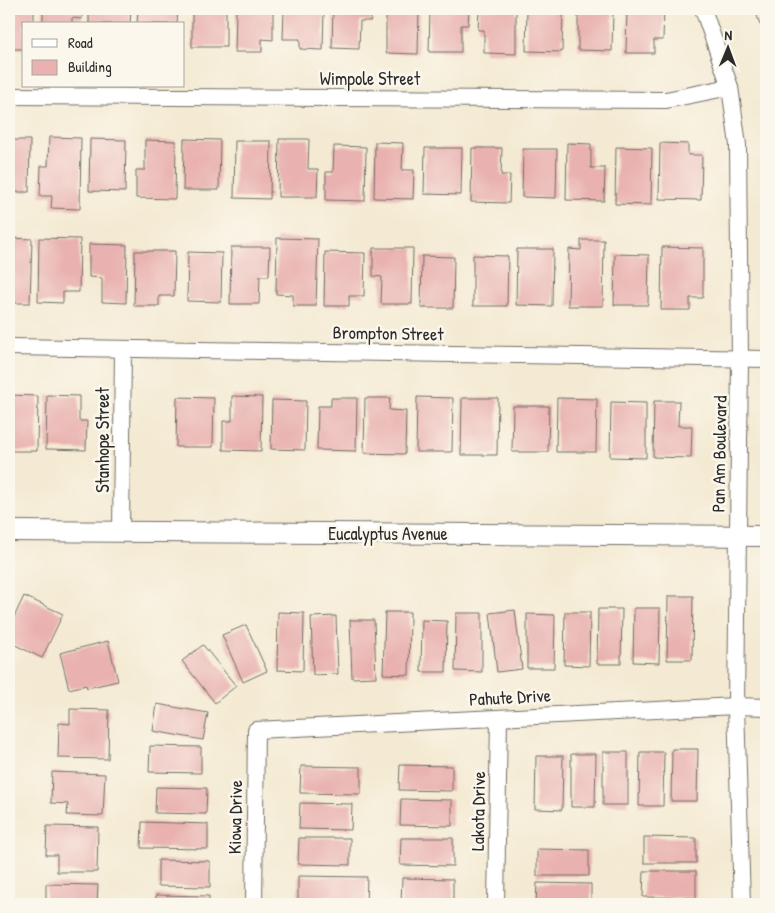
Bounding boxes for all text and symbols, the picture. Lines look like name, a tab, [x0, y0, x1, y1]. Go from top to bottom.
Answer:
legend	[22, 22, 185, 88]
north arrow	[702, 22, 752, 72]
text: N	[724, 25, 733, 44]
text: Road	[68, 32, 93, 53]
text: Building	[68, 56, 112, 77]
street label: Wimpole Street	[320, 66, 421, 91]
street label: Brompton Street	[332, 320, 444, 346]
street label: Stanhope Street	[90, 387, 115, 493]
street label: Pan Am Boulevard	[705, 395, 733, 513]
street label: Eucalyptus Avenue	[328, 521, 448, 546]
street label: Pahute Drive	[468, 682, 552, 712]
street label: Lakota Drive	[465, 771, 491, 851]
street label: Kiowa Drive	[222, 780, 248, 854]

